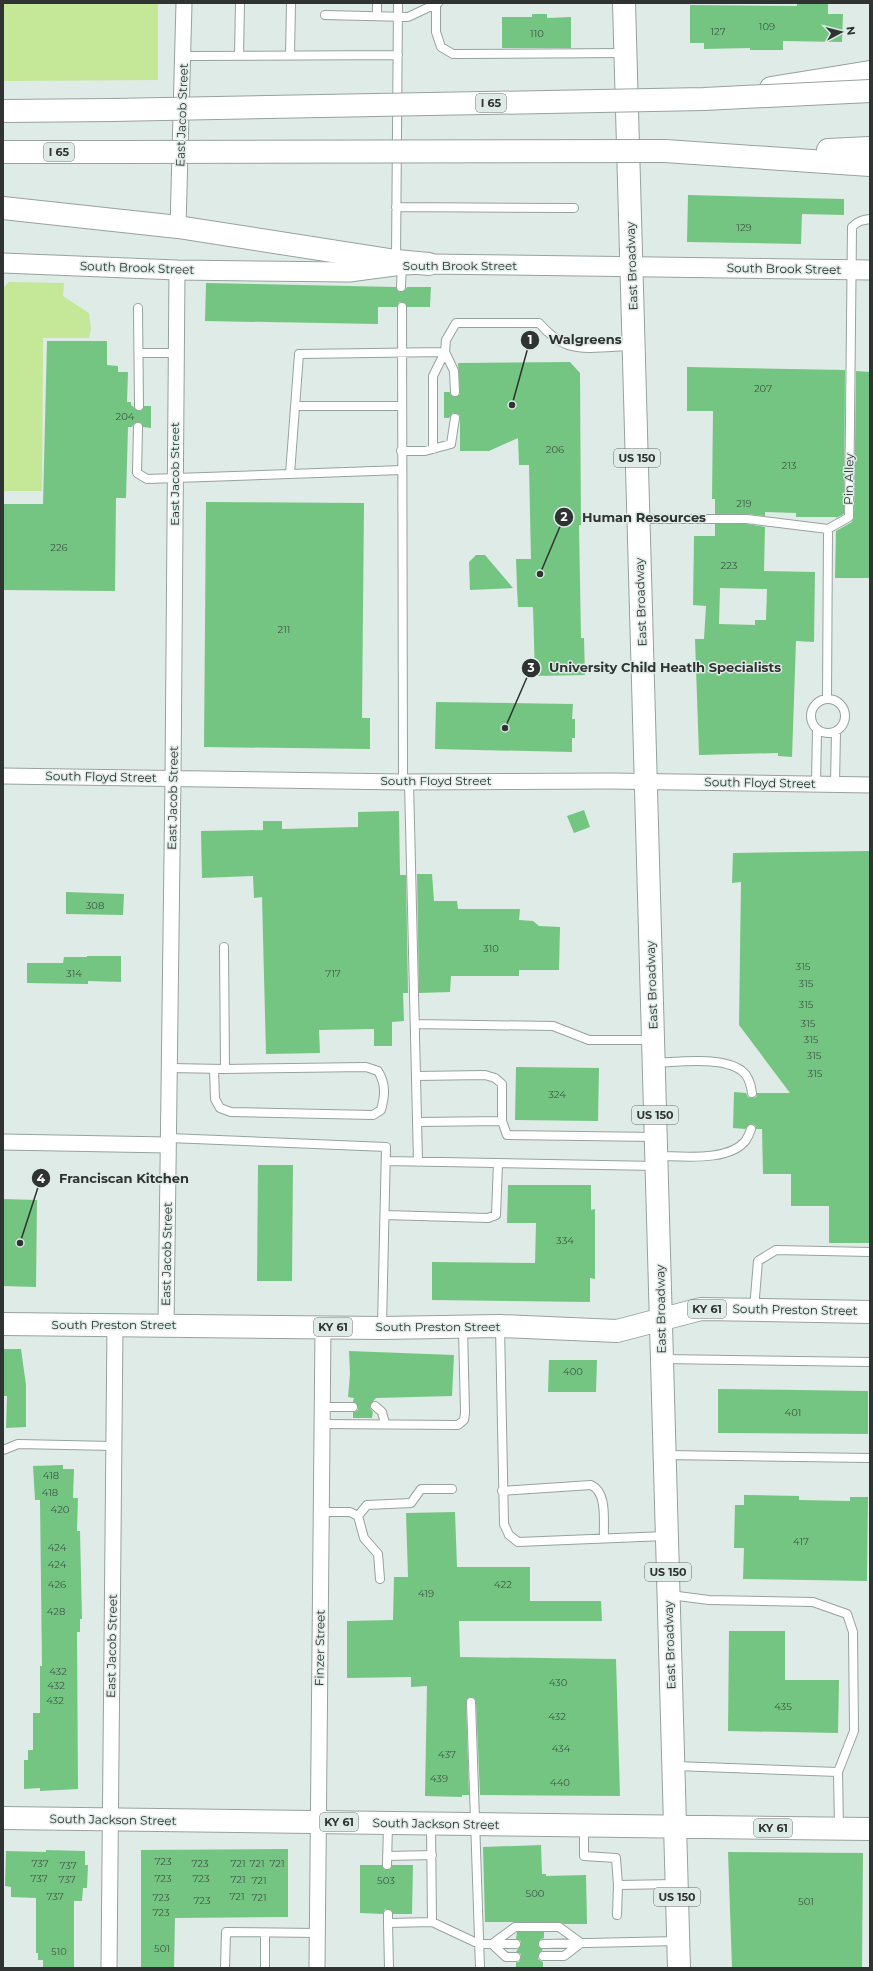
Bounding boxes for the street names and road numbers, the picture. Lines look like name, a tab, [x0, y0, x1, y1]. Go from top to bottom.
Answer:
street label: East Jacob Street	[172, 63, 191, 167]
road number: I 65	[476, 94, 506, 112]
road number: I 65	[44, 143, 74, 161]
street label: East Broadway	[622, 221, 641, 311]
street label: South Brook Street	[80, 258, 195, 277]
street label: South Brook Street	[403, 258, 517, 273]
street label: South Brook Street	[727, 260, 841, 277]
street label: East Jacob Street	[167, 422, 182, 526]
road number: US 150	[614, 449, 660, 467]
street label: Pin Alley	[841, 452, 856, 505]
street label: East Broadway	[631, 557, 650, 647]
street label: East Jacob Street	[164, 746, 181, 850]
street label: South Floyd Street	[45, 768, 157, 785]
street label: South Floyd Street	[380, 773, 492, 788]
street label: South Floyd Street	[704, 774, 816, 791]
street label: East Broadway	[642, 940, 661, 1030]
road number: US 150	[632, 1106, 678, 1124]
street label: East Jacob Street	[158, 1202, 175, 1306]
street label: East Broadway	[652, 1264, 669, 1354]
road number: KY 61	[688, 1300, 726, 1318]
street label: South Preston Street	[732, 1301, 858, 1318]
street label: South Preston Street	[52, 1317, 177, 1332]
road number: KY 61	[314, 1318, 352, 1336]
street label: South Preston Street	[376, 1319, 501, 1334]
road number: US 150	[645, 1563, 691, 1581]
street label: East Jacob Street	[103, 1594, 120, 1698]
street label: East Broadway	[660, 1600, 679, 1690]
street label: Finzer Street	[311, 1610, 328, 1686]
street label: South Jackson Street	[50, 1811, 177, 1828]
road number: KY 61	[320, 1813, 358, 1831]
street label: South Jackson Street	[373, 1815, 500, 1832]
road number: KY 61	[754, 1819, 792, 1837]
road number: US 150	[654, 1888, 700, 1906]

